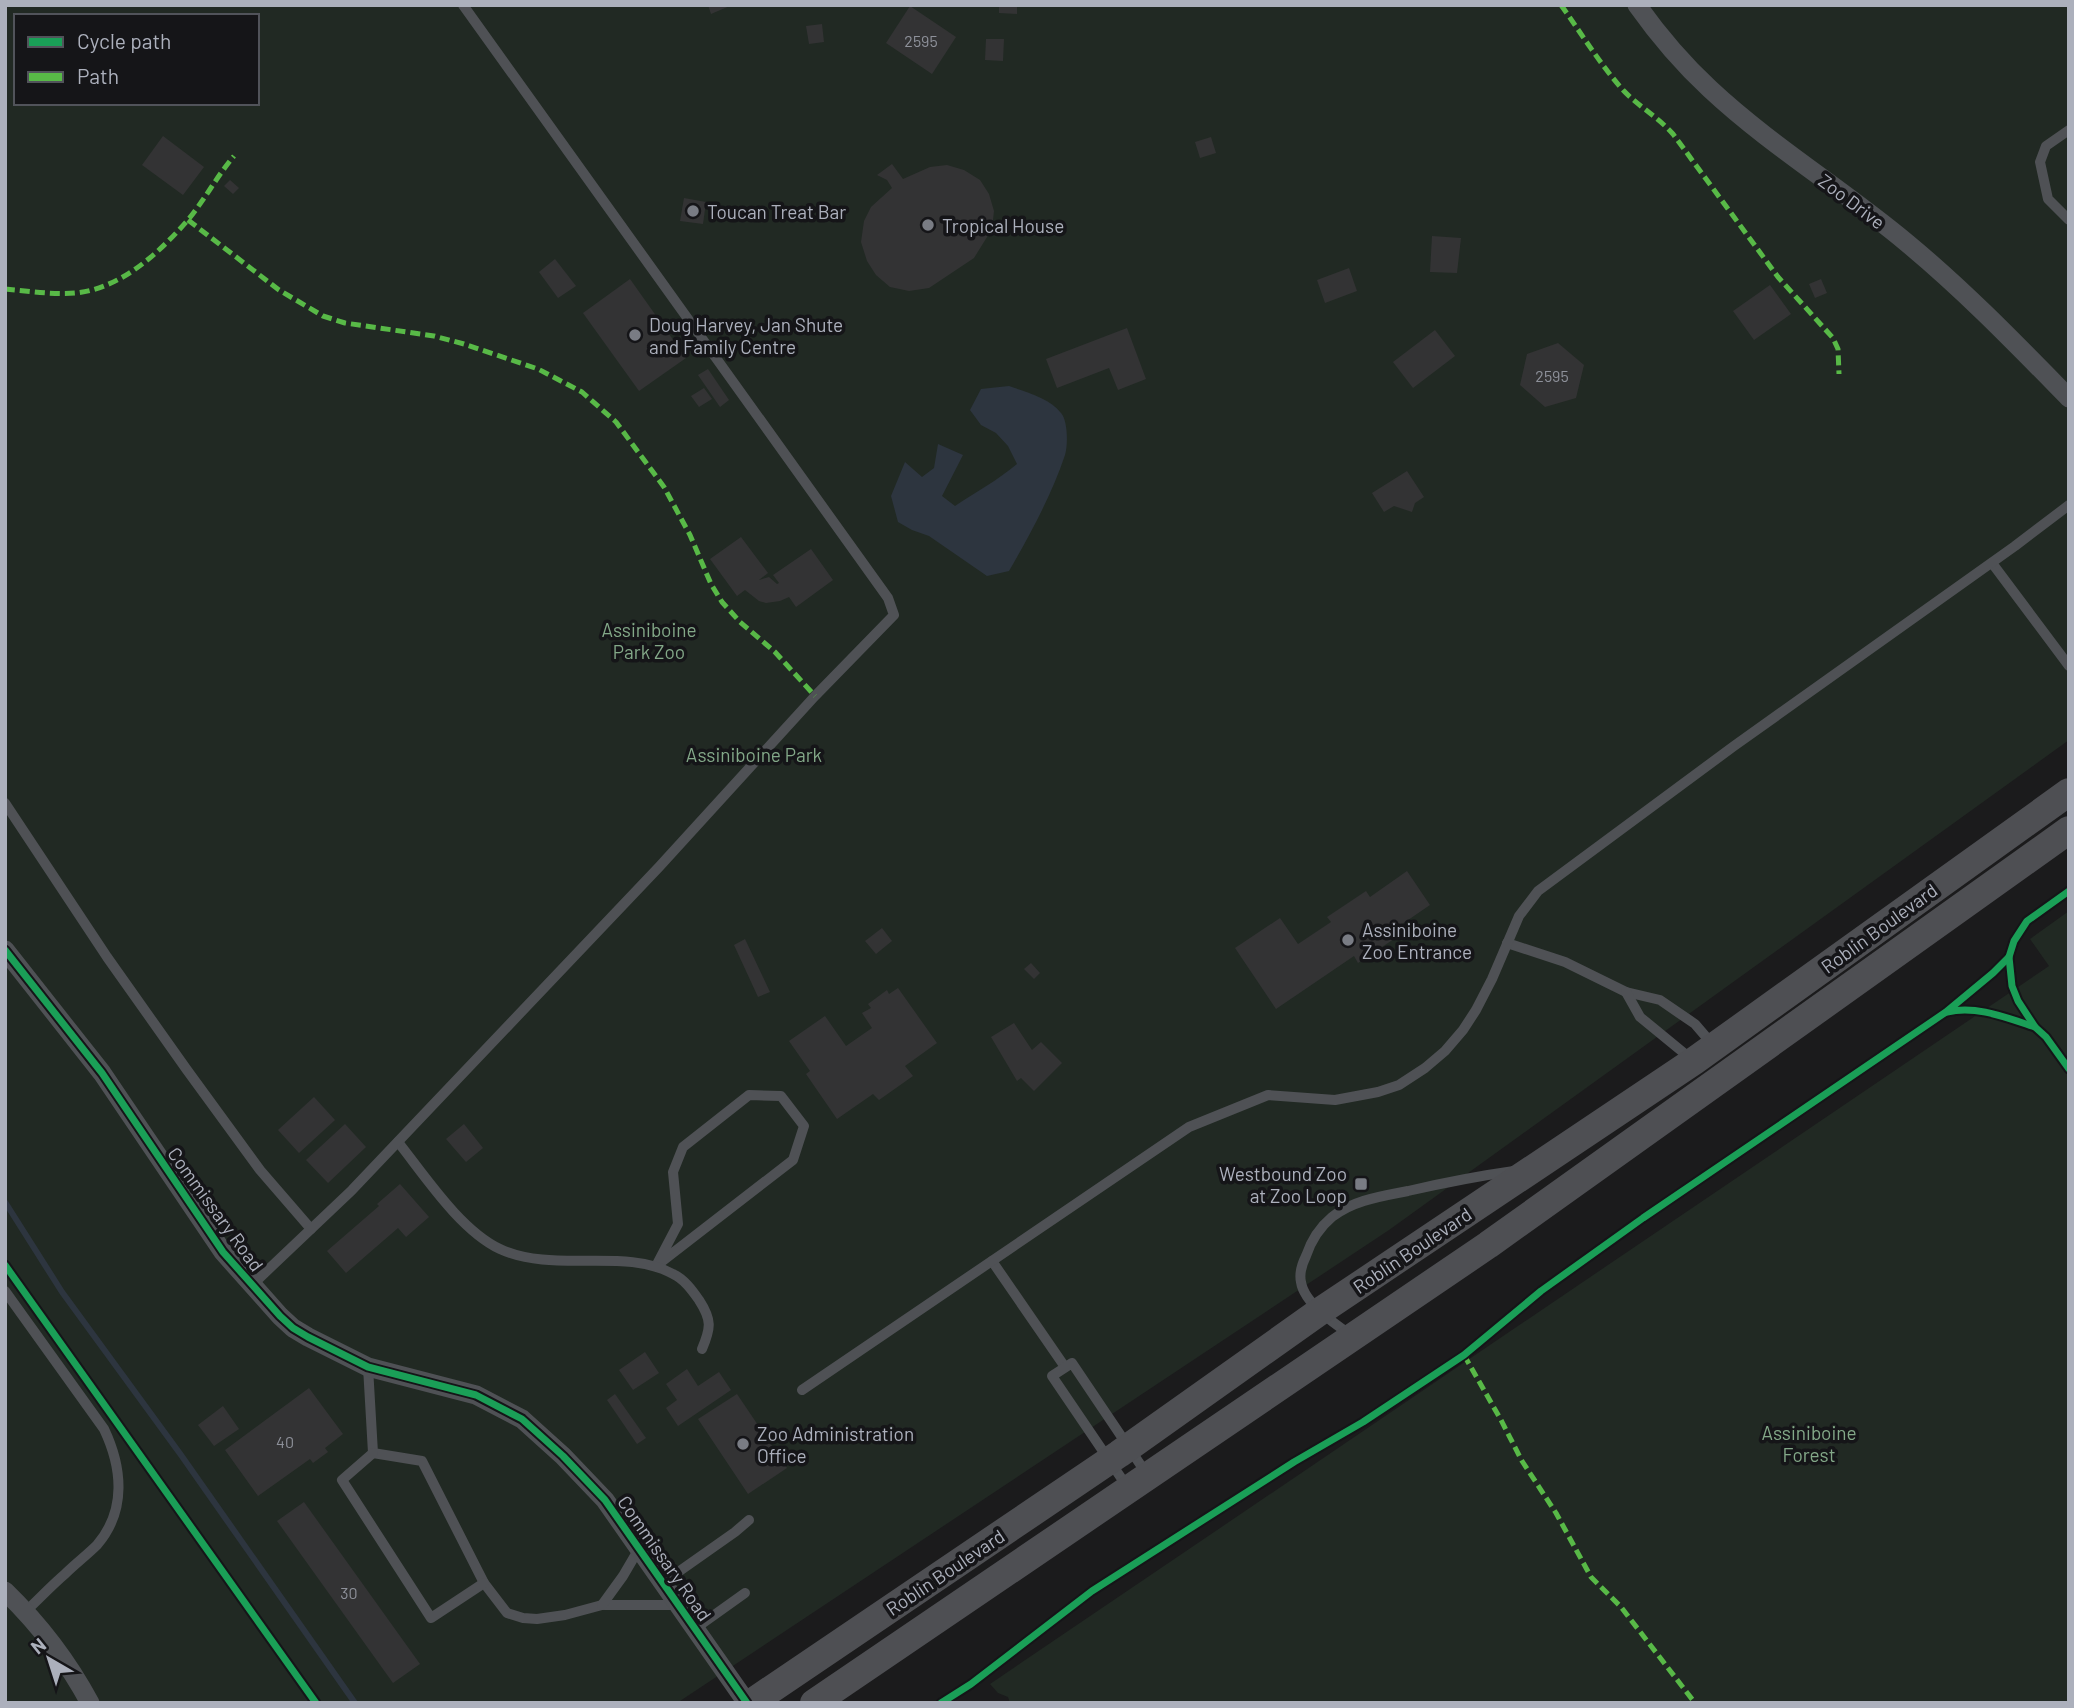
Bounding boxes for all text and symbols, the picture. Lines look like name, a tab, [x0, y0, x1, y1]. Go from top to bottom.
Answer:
legend	[14, 14, 259, 105]
text: Cycle path	[77, 28, 171, 53]
house number: 2595	[904, 31, 938, 50]
text: Path	[77, 63, 119, 88]
street label: Zoo Drive	[1814, 169, 1890, 233]
place label: Toucan Treat Bar	[707, 200, 846, 223]
marker: Toucan Treat Bar	[685, 203, 701, 219]
place label: Tropical House	[942, 214, 1064, 237]
marker: Tropical House	[920, 217, 936, 233]
place label: Doug Harvey, Jan Shute and Family Centre	[649, 313, 843, 358]
marker: Doug Harvey, Jan Shute and Family Centre	[627, 327, 643, 343]
house number: 2595	[1535, 366, 1569, 385]
park label: Assiniboine Park Zoo	[601, 618, 697, 663]
park label: Assiniboine Park	[686, 743, 822, 766]
street label: Roblin Boulevard	[1816, 878, 1942, 978]
place label: Assiniboine Zoo Entrance	[1362, 918, 1472, 963]
marker: Assiniboine Zoo Entrance	[1340, 932, 1356, 948]
street label: Commissary Road	[163, 1142, 269, 1276]
place label: Westbound Zoo at Zoo Loop	[1219, 1162, 1347, 1207]
marker: Westbound Zoo at Zoo Loop	[1353, 1176, 1369, 1192]
street label: Roblin Boulevard	[1348, 1202, 1476, 1298]
park label: Assiniboine Forest	[1761, 1421, 1857, 1466]
place label: Zoo Administration Office	[757, 1422, 914, 1467]
house number: 40	[276, 1432, 294, 1451]
marker: Zoo Administration Office	[735, 1436, 751, 1452]
street label: Commissary Road	[613, 1491, 717, 1625]
street label: Roblin Boulevard	[881, 1524, 1009, 1620]
house number: 30	[340, 1583, 358, 1602]
north arrow	[14, 1624, 84, 1694]
text: N	[26, 1632, 50, 1658]

